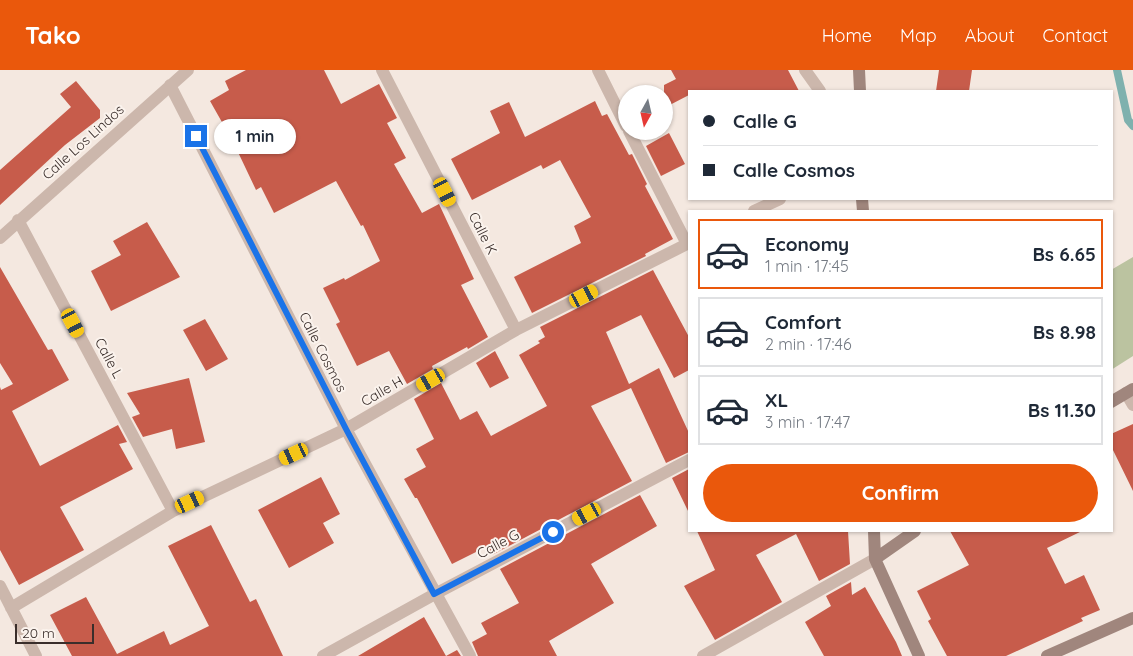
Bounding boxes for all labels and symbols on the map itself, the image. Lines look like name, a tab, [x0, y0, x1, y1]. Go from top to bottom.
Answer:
north arrow	[618, 85, 672, 140]
street label: Calle Los Lindos	[38, 101, 128, 183]
callout: 1 min	[214, 118, 296, 154]
route end	[185, 125, 207, 147]
car	[431, 175, 458, 209]
street label: Calle K	[465, 209, 501, 257]
car	[567, 283, 600, 309]
car	[59, 306, 86, 340]
street label: Calle Cosmos	[295, 309, 351, 395]
street label: Calle L	[91, 335, 127, 382]
car	[414, 366, 447, 394]
street label: Calle H	[358, 372, 406, 410]
car	[277, 441, 310, 467]
car	[173, 489, 206, 515]
car	[570, 500, 603, 528]
route start	[542, 521, 564, 543]
street label: Calle G	[474, 525, 522, 563]
scale bar	[15, 621, 94, 644]

